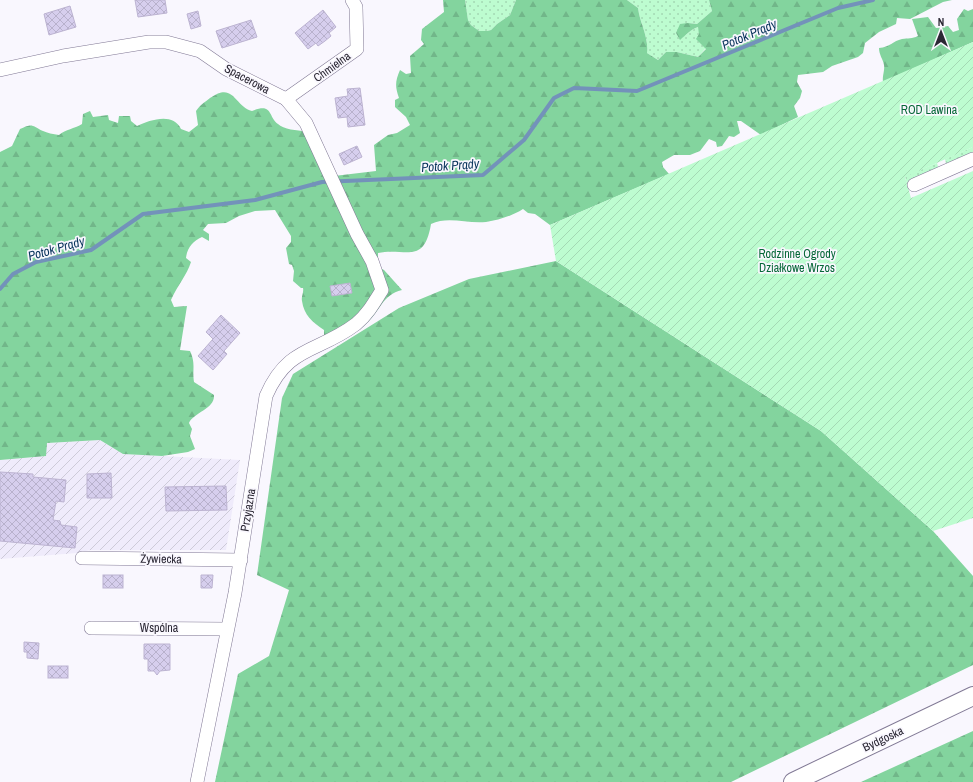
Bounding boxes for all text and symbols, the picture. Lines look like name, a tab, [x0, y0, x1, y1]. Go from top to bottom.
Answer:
north arrow	[921, 12, 961, 52]
water label: Potok Prądy	[719, 15, 780, 54]
text: N	[938, 15, 944, 29]
street label: Chmielna	[310, 48, 354, 86]
street label: Spacerowa	[222, 60, 273, 98]
park label: ROD Lawina	[901, 102, 958, 118]
water label: Potok Prądy	[420, 155, 480, 176]
water label: Potok Prądy	[26, 232, 87, 265]
park label: Rodzinne Ogrody Działkowe Wrzos	[758, 246, 836, 276]
street label: Przyjazna	[237, 487, 259, 533]
street label: Żywiecka	[140, 551, 182, 567]
street label: Wspólna	[140, 620, 179, 636]
street label: Bydgoska	[860, 722, 906, 755]

